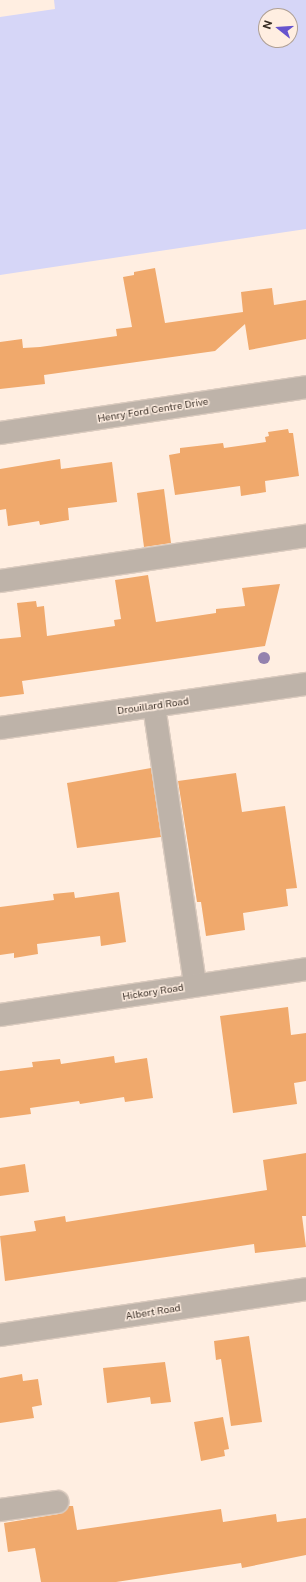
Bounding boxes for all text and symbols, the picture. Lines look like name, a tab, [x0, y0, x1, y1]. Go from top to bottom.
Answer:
north arrow	[258, 8, 298, 48]
text: N	[260, 19, 274, 31]
street label: Henry Ford Centre Drive	[97, 395, 209, 425]
street label: Drouillard Road	[116, 695, 190, 717]
street label: Hickory Road	[121, 981, 185, 1003]
street label: Albert Road	[125, 1302, 181, 1322]

